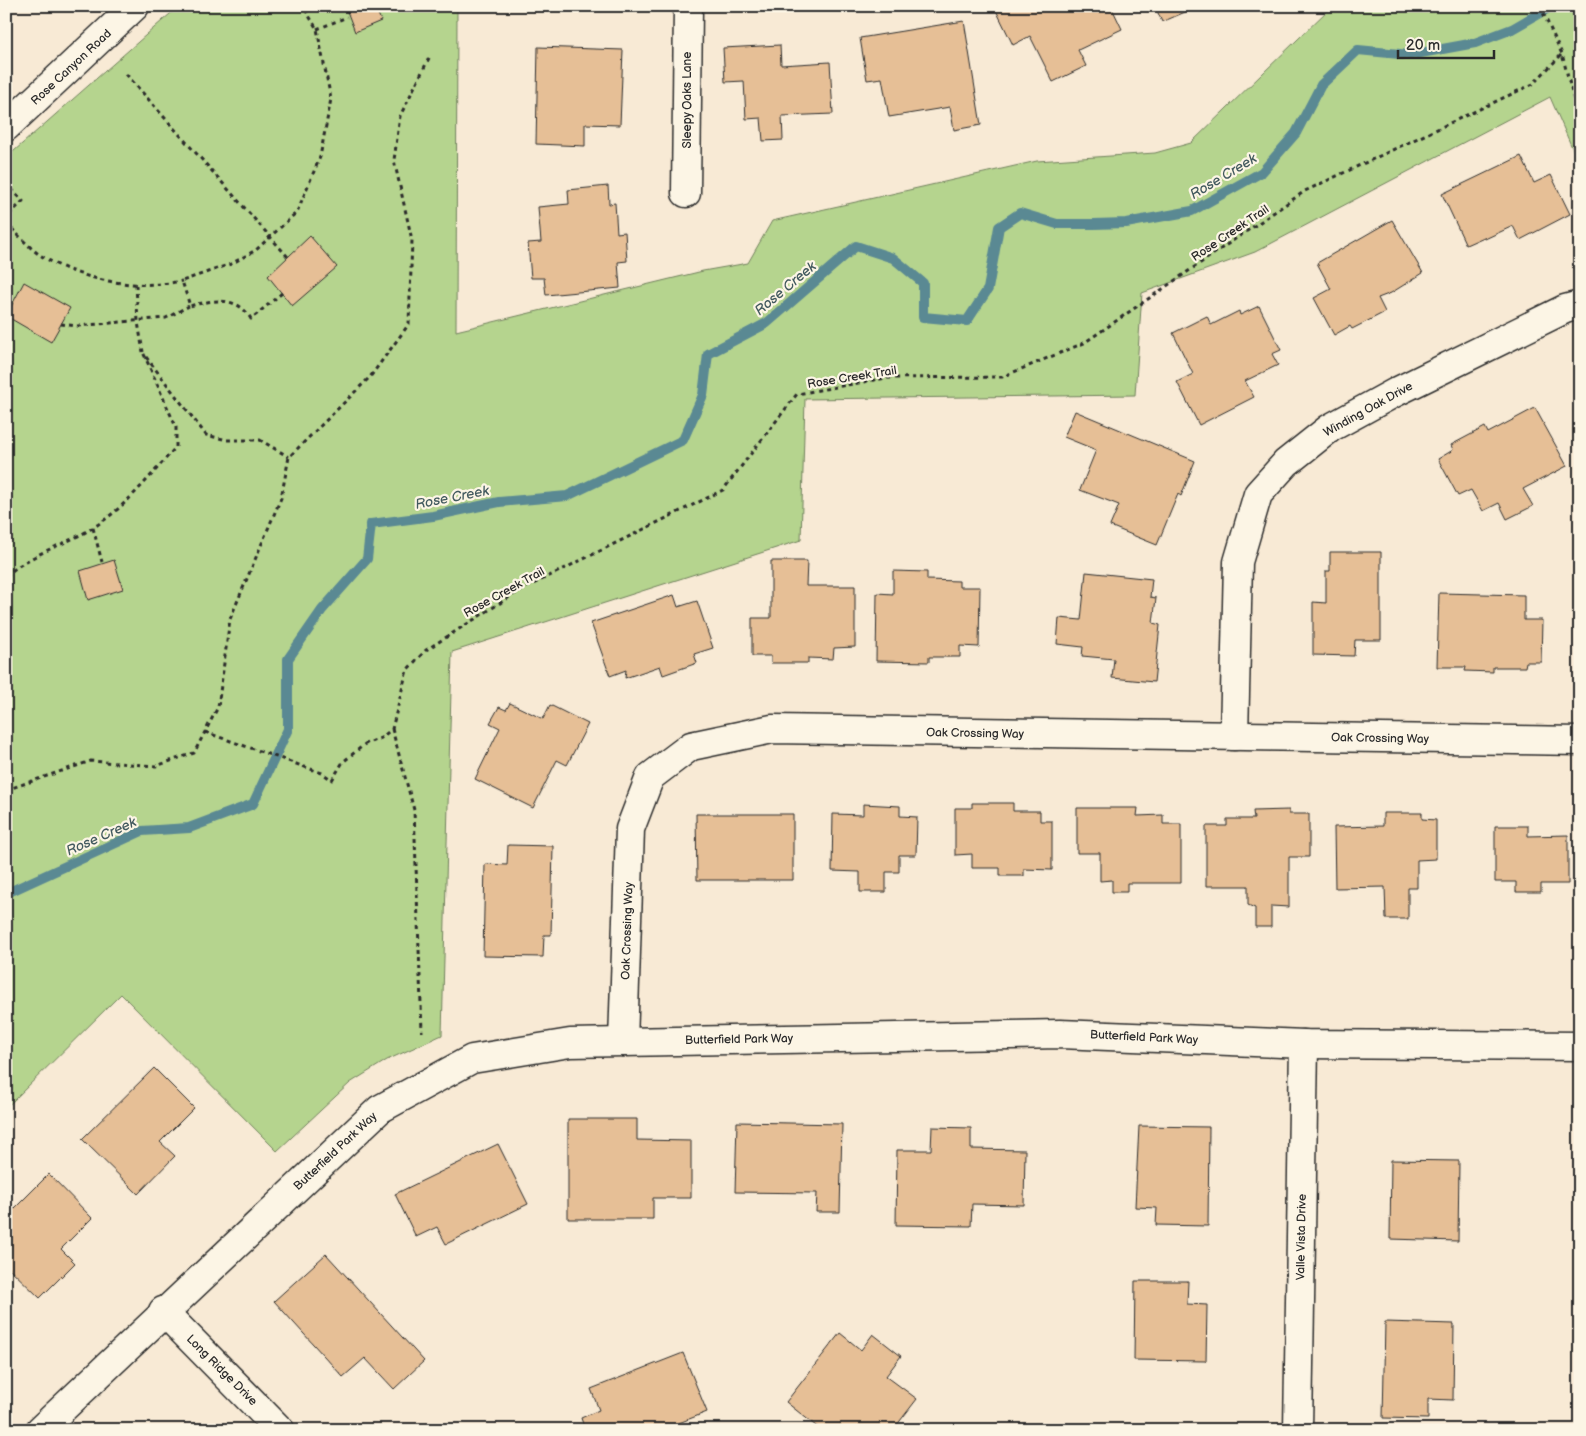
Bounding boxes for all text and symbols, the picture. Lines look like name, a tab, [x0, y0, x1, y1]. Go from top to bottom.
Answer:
street label: Rose Canyon Road	[28, 26, 115, 109]
scale bar	[1398, 28, 1495, 60]
text: 20 m	[1406, 36, 1440, 55]
street label: Sleepy Oaks Lane	[680, 52, 695, 148]
water label: Rose Creek	[1187, 149, 1261, 203]
street label: Rose Creek Trail	[1189, 202, 1272, 265]
water label: Rose Creek	[751, 257, 820, 319]
street label: Rose Creek Trail	[806, 363, 898, 392]
street label: Winding Oak Drive	[1321, 379, 1415, 440]
water label: Rose Creek	[414, 482, 492, 513]
street label: Rose Creek Trail	[461, 564, 547, 621]
street label: Oak Crossing Way	[926, 725, 1025, 742]
street label: Oak Crossing Way	[1331, 730, 1430, 747]
water label: Rose Creek	[63, 813, 140, 859]
street label: Oak Crossing Way	[618, 881, 637, 980]
street label: Butterfield Park Way	[1089, 1027, 1199, 1048]
street label: Butterfield Park Way	[685, 1031, 794, 1048]
street label: Butterfield Park Way	[291, 1109, 380, 1194]
street label: Valle Vista Drive	[1293, 1194, 1310, 1280]
street label: Long Ridge Drive	[183, 1332, 260, 1409]

